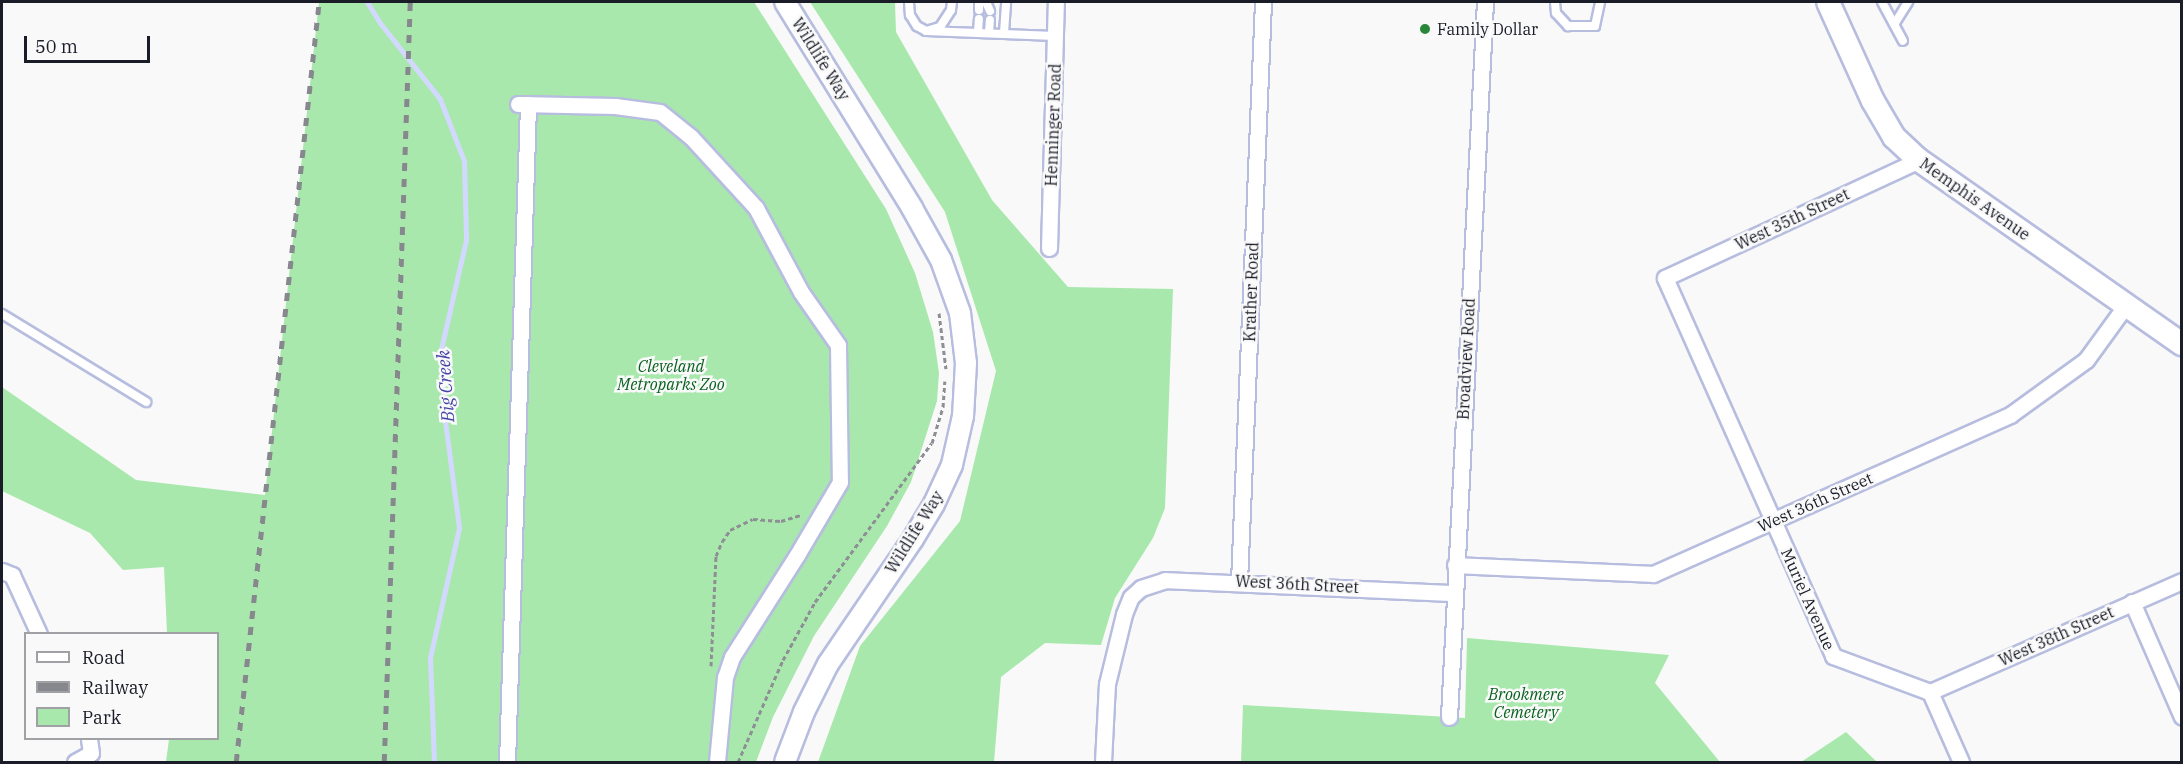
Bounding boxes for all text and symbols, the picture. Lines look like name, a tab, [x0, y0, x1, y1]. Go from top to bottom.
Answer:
street label: Wildlife Way	[788, 14, 854, 104]
place label: Family Dollar	[1437, 19, 1538, 39]
marker: Family Dollar	[1418, 22, 1432, 36]
scale bar	[27, 24, 153, 62]
text: 50 m	[35, 35, 78, 58]
street label: Henninger Road	[1041, 63, 1065, 187]
street label: Memphis Avenue	[1916, 154, 2034, 244]
street label: West 35th Street	[1732, 184, 1852, 254]
street label: Krather Road	[1240, 242, 1262, 342]
street label: Broadview Road	[1453, 298, 1479, 420]
water label: Big Creek	[433, 349, 459, 423]
park label: Cleveland Metroparks Zoo	[617, 356, 725, 394]
street label: West 36th Street	[1755, 468, 1875, 536]
street label: Wildlife Way	[881, 487, 947, 577]
street label: Muriel Avenue	[1777, 545, 1839, 653]
street label: West 36th Street	[1235, 571, 1359, 597]
street label: West 38th Street	[1996, 602, 2116, 670]
legend	[24, 632, 219, 740]
text: Road	[82, 646, 125, 669]
text: Railway	[82, 676, 148, 699]
park label: Brookmere Cemetery	[1488, 684, 1564, 722]
text: Park	[82, 706, 121, 729]

